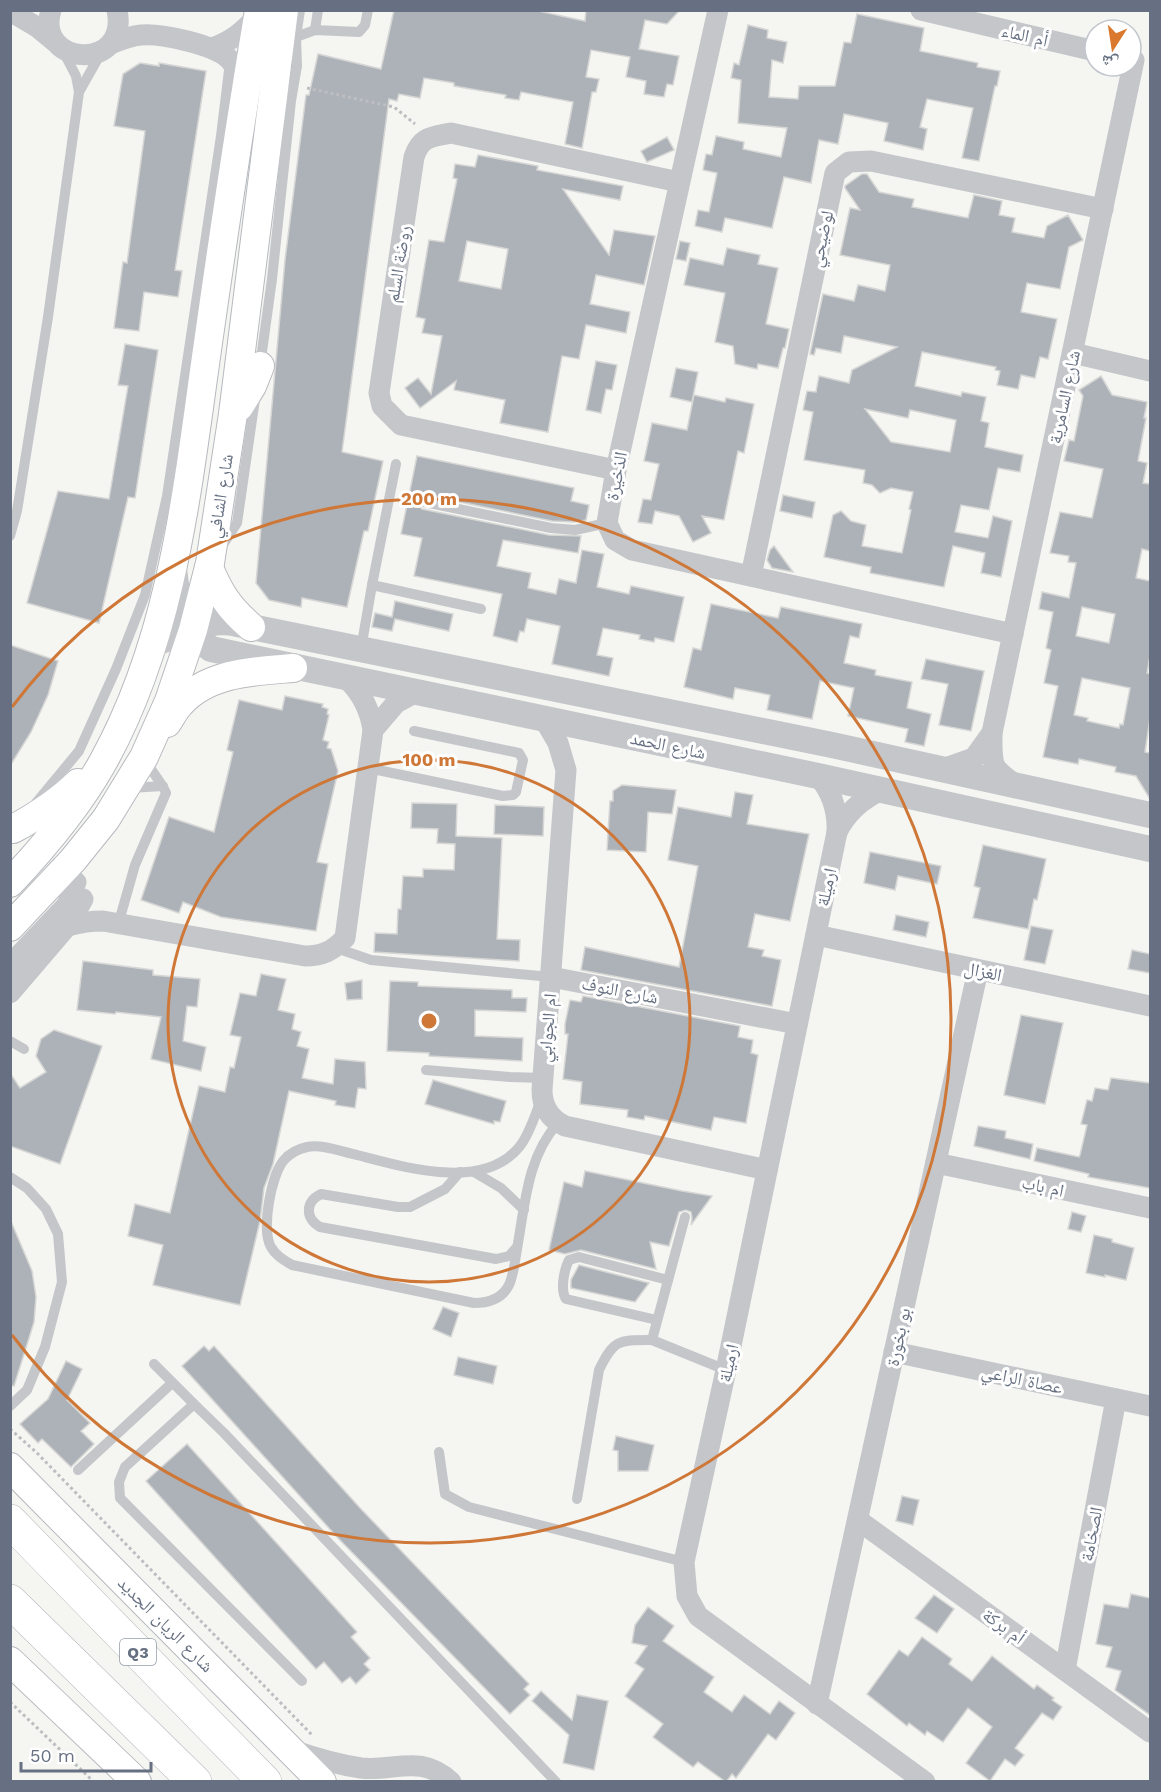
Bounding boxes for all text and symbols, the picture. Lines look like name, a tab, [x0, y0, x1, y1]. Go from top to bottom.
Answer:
north arrow	[1083, 18, 1143, 78]
street label: أم الماء	[999, 19, 1050, 52]
text: ش	[1100, 51, 1120, 73]
street label: لوضيحي	[805, 209, 842, 270]
street label: روضة السلم	[382, 224, 416, 304]
street label: شارع السامرية	[1044, 348, 1085, 446]
street label: الذخيرة	[601, 450, 631, 502]
street label: شارع الشافي	[203, 452, 242, 540]
text: 200 m	[401, 488, 457, 509]
street label: شارع الحمد	[628, 727, 708, 764]
text: 100 m	[402, 749, 456, 770]
street label: ارميلة	[812, 866, 841, 908]
street label: الغزال	[962, 957, 1004, 986]
street label: شارع النوف	[580, 972, 660, 1009]
street label: ام الجوابي	[534, 993, 565, 1064]
centre of rings	[419, 1011, 439, 1031]
street label: ام باب	[1020, 1171, 1066, 1203]
street label: بو بخورة	[882, 1306, 915, 1368]
street label: ارميلة	[714, 1342, 743, 1384]
street label: عصاة الراعي	[979, 1360, 1064, 1402]
street label: الصخامة	[1075, 1505, 1107, 1563]
street label: شارع الريان الجديد	[113, 1572, 218, 1677]
street label: أم بركة	[978, 1604, 1029, 1650]
road number: Q3	[120, 1639, 156, 1665]
scale bar	[21, 1735, 152, 1773]
text: 50 m	[30, 1745, 75, 1766]

